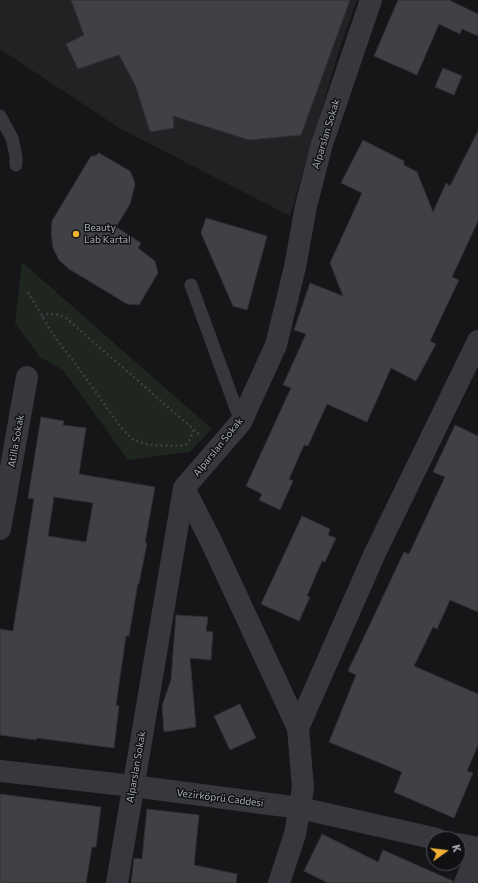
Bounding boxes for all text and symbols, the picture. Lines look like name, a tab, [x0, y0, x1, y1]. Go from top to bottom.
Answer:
street label: Alparslan Sokak	[310, 98, 342, 170]
place label: Beauty Lab Kartal	[84, 222, 131, 246]
marker: Beauty Lab Kartal	[71, 229, 81, 239]
street label: Atilla Sokak	[5, 414, 27, 468]
street label: Alparslan Sokak	[191, 415, 245, 479]
street label: Alparslan Sokak	[124, 730, 148, 804]
street label: Vezirköprü Caddesi	[176, 787, 264, 809]
north arrow	[426, 831, 466, 871]
text: K	[450, 843, 464, 854]

